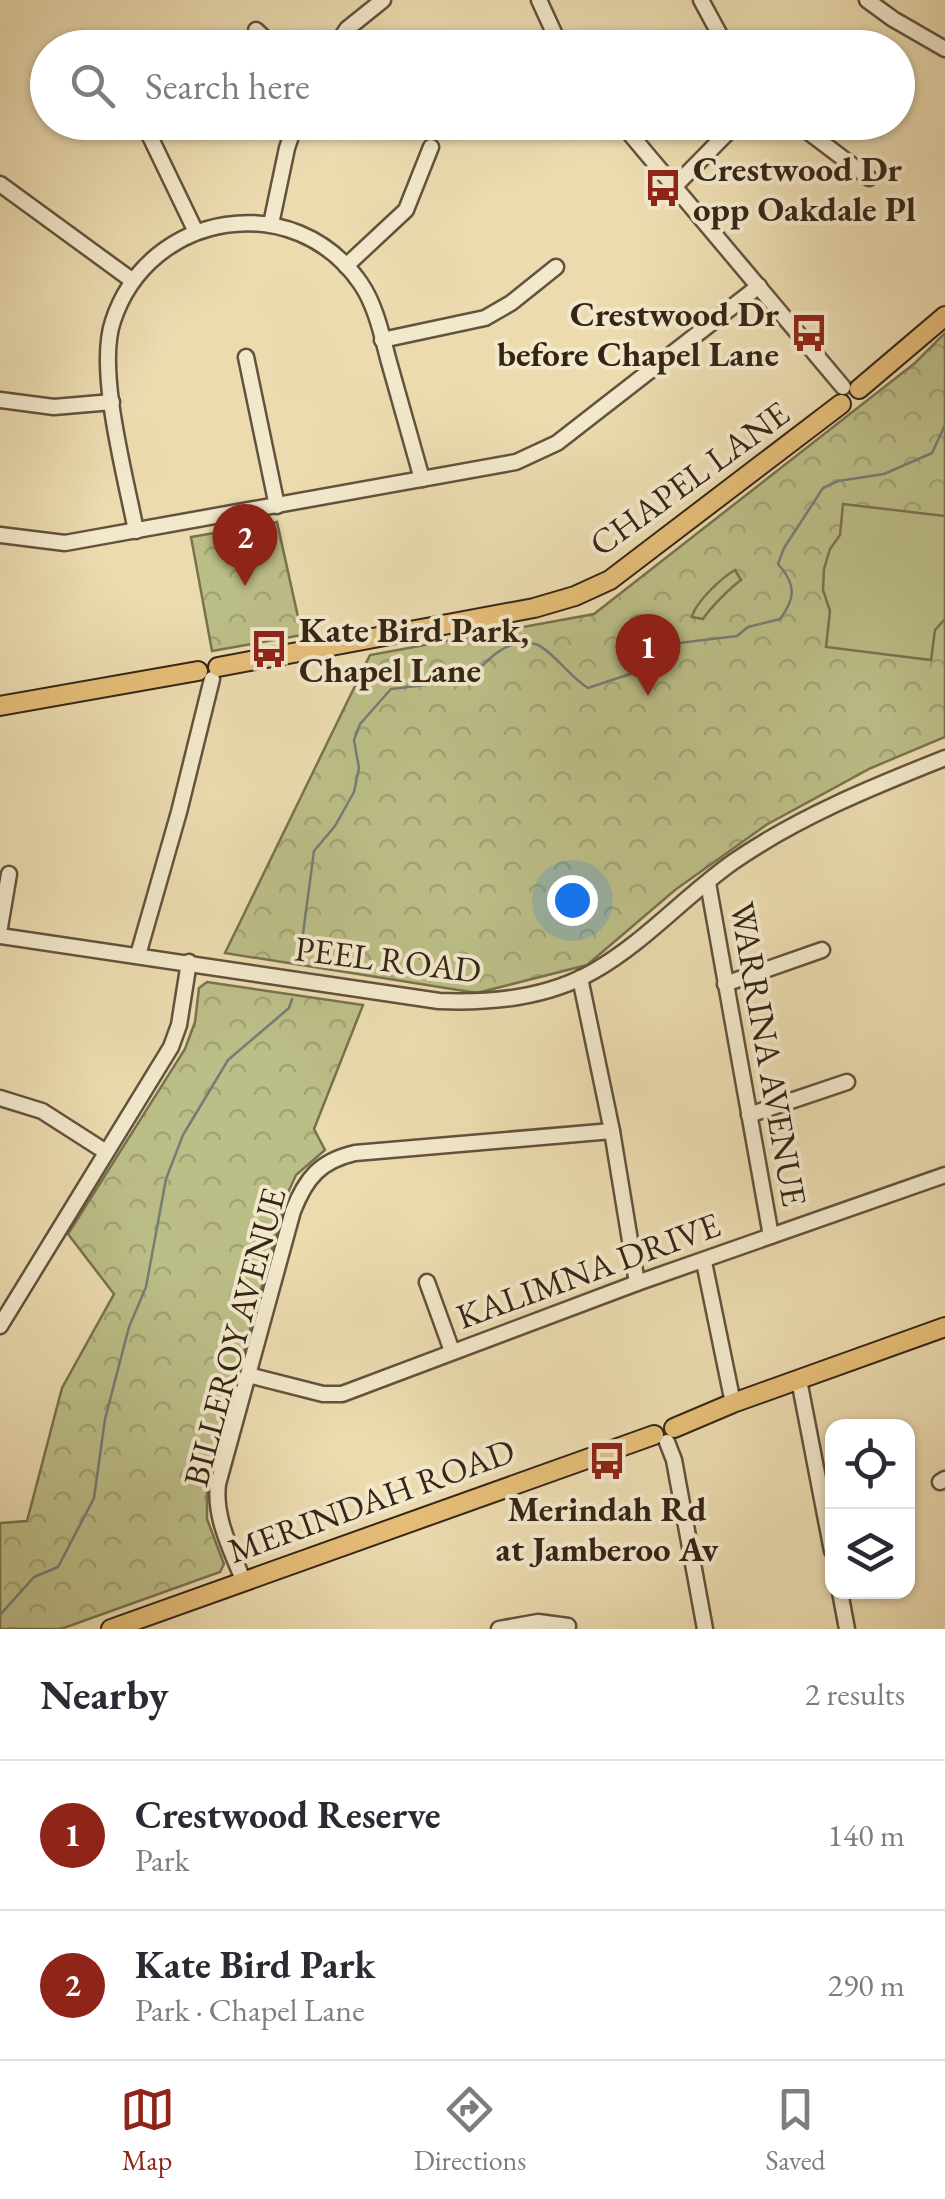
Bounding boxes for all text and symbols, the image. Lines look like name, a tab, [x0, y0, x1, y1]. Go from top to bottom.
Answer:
search box	[30, 30, 915, 140]
icon: search	[65, 58, 120, 113]
text: Search here	[145, 61, 310, 110]
place label: Crestwood Dr opp Oakdale Pl	[693, 146, 916, 231]
bus stop icon: Crestwood Dr opp Oakdale Pl	[642, 167, 684, 209]
place label: Crestwood Dr before Chapel Lane	[497, 291, 780, 376]
bus stop icon: Crestwood Dr before Chapel Lane	[788, 312, 830, 354]
street label: CHAPEL LANE	[580, 390, 798, 566]
pin: 2	[212, 504, 278, 586]
place label: Kate Bird Park, Chapel Lane	[299, 607, 529, 692]
pin: 1	[616, 614, 680, 696]
bus stop icon: Kate Bird Park, Chapel Lane	[248, 628, 290, 670]
your location	[547, 875, 598, 926]
street label: WARRINA AVENUE	[720, 898, 818, 1210]
street label: PEEL ROAD	[292, 925, 484, 993]
street label: BILLEROY AVENUE	[173, 1183, 295, 1491]
street label: KALIMNA DRIVE	[450, 1201, 726, 1339]
map controls	[825, 1419, 915, 1599]
button: locate	[825, 1419, 915, 1509]
street label: MERINDAH ROAD	[221, 1427, 521, 1573]
bus stop icon: Merindah Rd at Jamberoo Av	[586, 1440, 628, 1482]
place label: Merindah Rd at Jamberoo Av	[496, 1486, 719, 1571]
button: layers	[825, 1509, 915, 1599]
text: Nearby	[40, 1667, 169, 1722]
text: 2 results	[805, 1673, 905, 1715]
text: Crestwood Reserve	[135, 1790, 441, 1839]
text: 1	[64, 1814, 81, 1856]
text: 140 m	[828, 1814, 905, 1856]
text: Park	[135, 1839, 190, 1881]
text: Kate Bird Park	[135, 1940, 375, 1989]
text: 2	[64, 1964, 81, 2006]
text: 290 m	[828, 1964, 905, 2006]
text: Park · Chapel Lane	[135, 1989, 365, 2031]
tab: Map	[120, 2082, 175, 2178]
tab: Directions	[414, 2082, 526, 2178]
tab: Saved	[765, 2082, 825, 2178]

